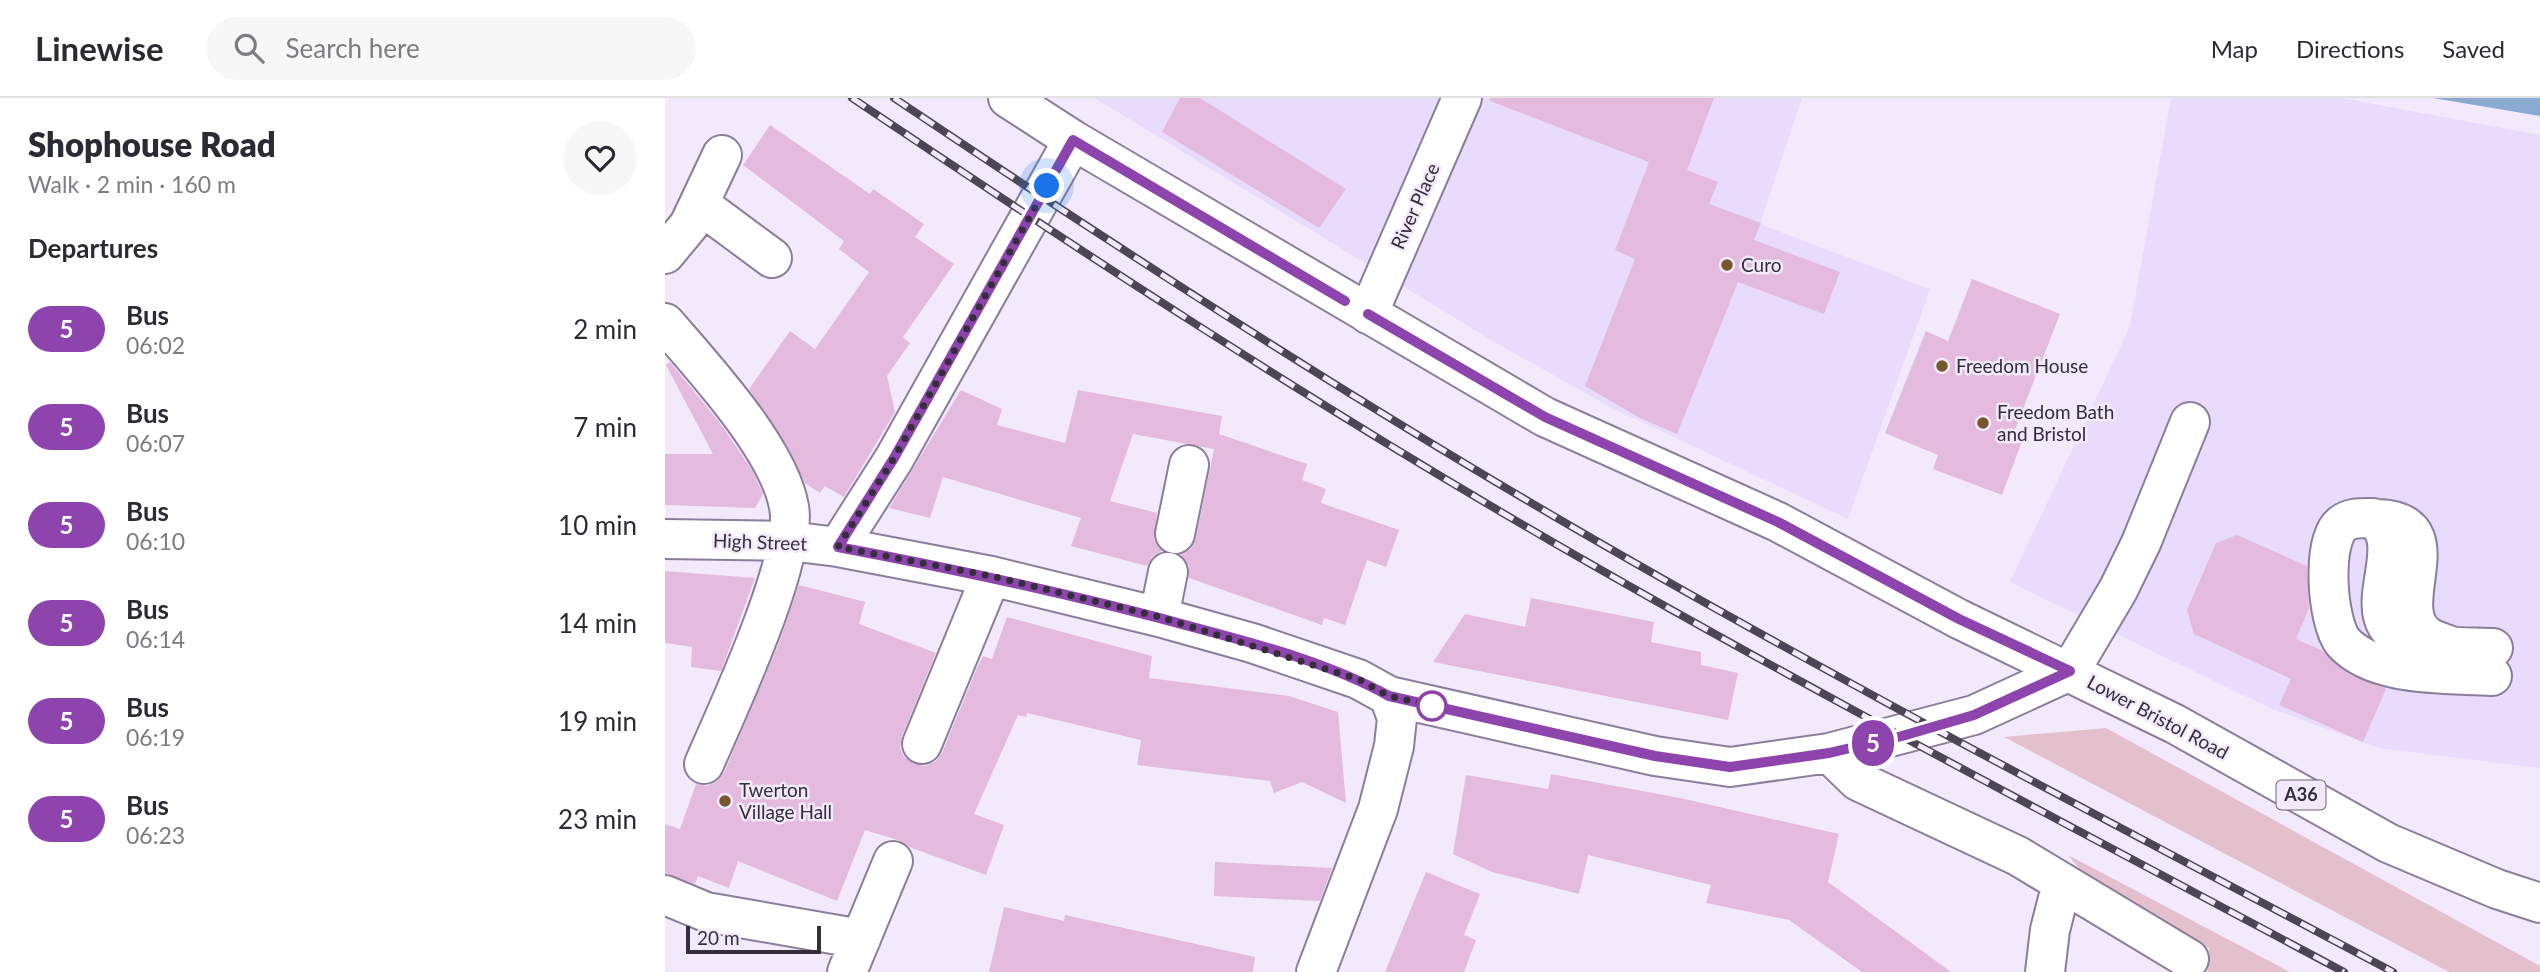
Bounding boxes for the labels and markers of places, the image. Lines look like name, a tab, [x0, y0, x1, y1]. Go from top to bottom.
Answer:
place label: Curo	[1741, 253, 1781, 276]
marker: Curo	[1719, 257, 1735, 273]
place label: Freedom House	[1956, 354, 2088, 377]
marker: Freedom House	[1934, 358, 1950, 374]
place label: Freedom Bath and Bristol	[1997, 400, 2114, 445]
marker: Freedom Bath and Bristol	[1975, 415, 1991, 431]
unlabelled marker	[1417, 691, 1447, 721]
place label: Twerton Village Hall	[739, 778, 832, 823]
marker: Twerton Village Hall	[717, 793, 733, 809]

